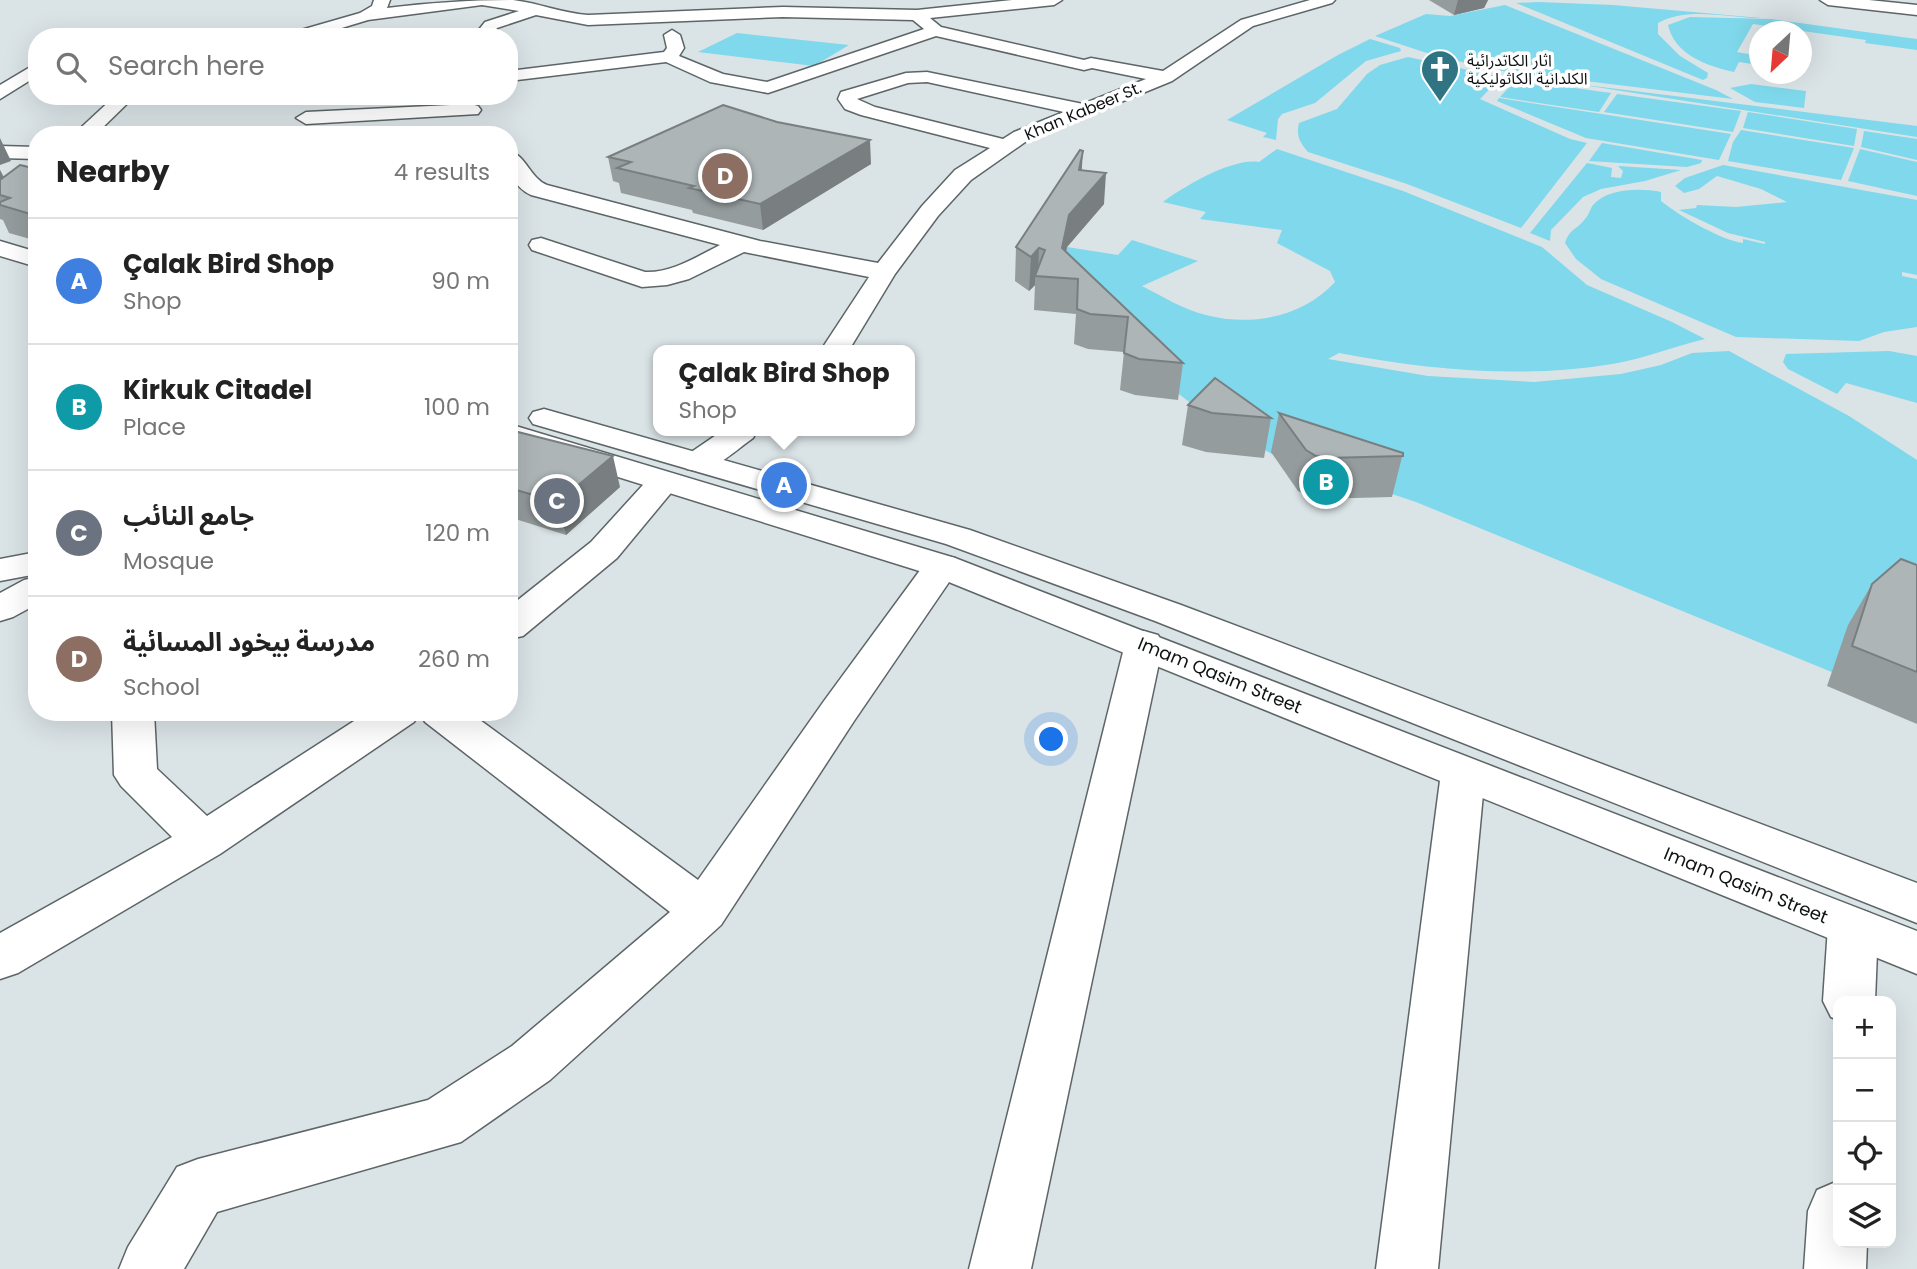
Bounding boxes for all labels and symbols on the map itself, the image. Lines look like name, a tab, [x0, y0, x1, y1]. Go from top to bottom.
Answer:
north arrow	[1749, 21, 1812, 84]
church icon: اثار الكاتدرائية الكلدانية الكاثوليكية	[1419, 48, 1461, 103]
place label: اثار الكاتدرائية الكلدانية الكاثوليكية	[1467, 49, 1588, 90]
street label: Khan Kabeer St.	[1021, 76, 1145, 146]
pin: D	[702, 150, 748, 202]
pin: B	[1303, 456, 1349, 508]
pin: A	[761, 459, 807, 511]
pin: C	[534, 475, 580, 527]
street label: Imam Qasim Street	[1134, 631, 1306, 719]
your location	[1034, 722, 1068, 756]
street label: Imam Qasim Street	[1660, 841, 1832, 929]

